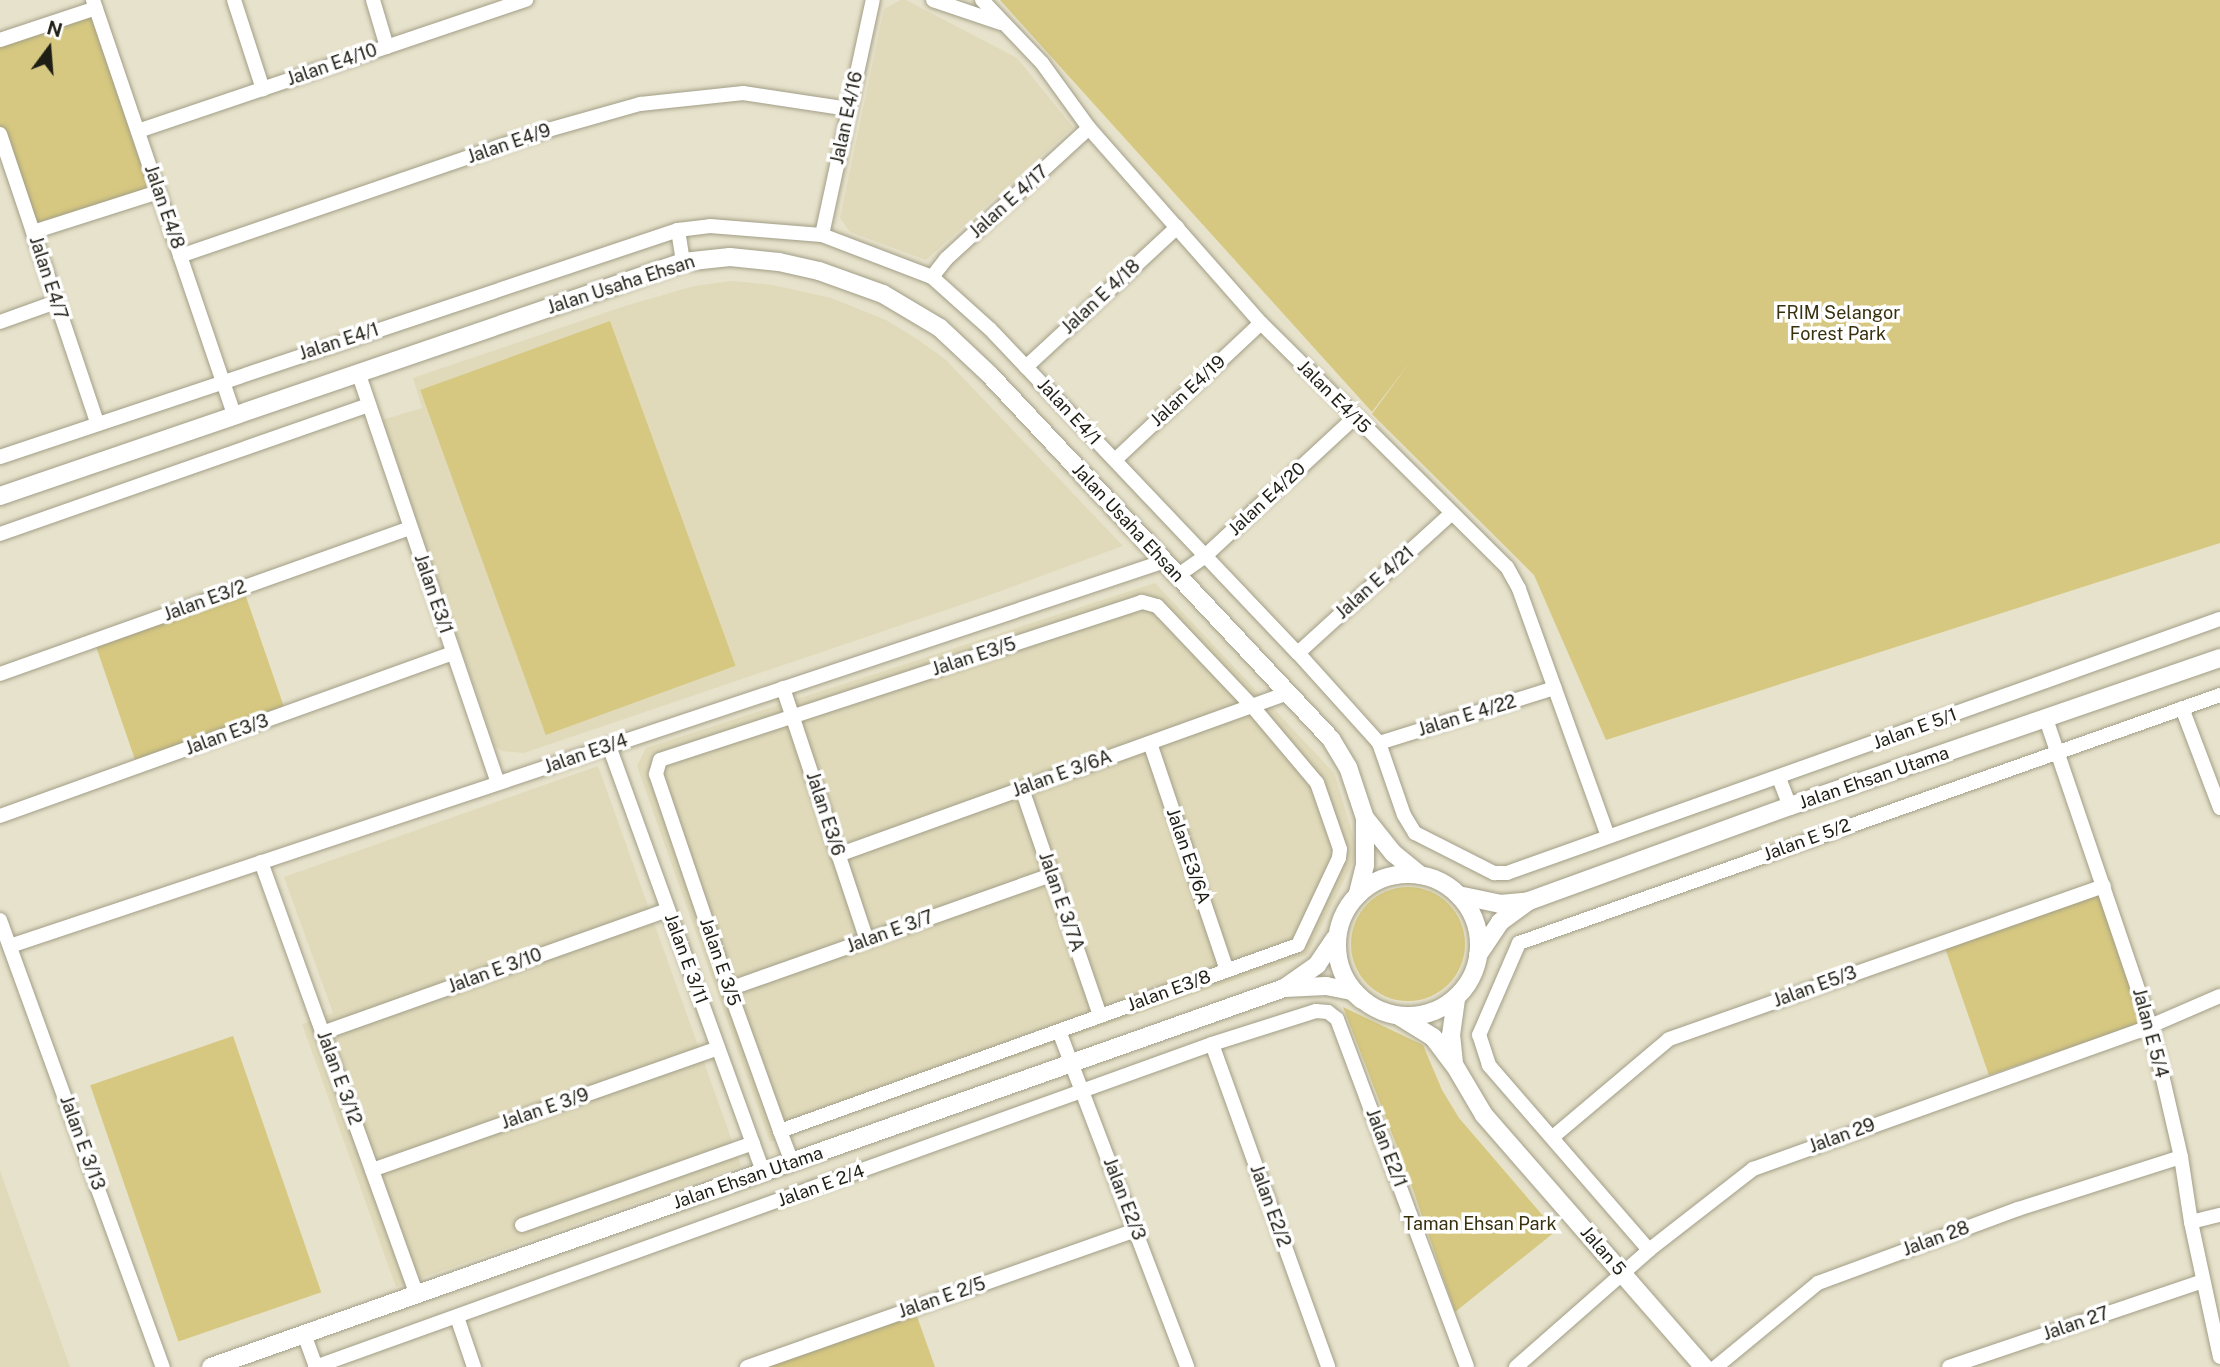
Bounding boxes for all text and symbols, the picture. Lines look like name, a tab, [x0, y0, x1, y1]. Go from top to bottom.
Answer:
north arrow	[14, 14, 84, 84]
text: N	[45, 16, 65, 41]
street label: Jalan E4/10	[284, 39, 380, 91]
street label: Jalan E4/16	[827, 70, 867, 166]
street label: Jalan E4/9	[464, 120, 554, 168]
street label: Jalan E 4/17	[965, 161, 1053, 243]
street label: Jalan E4/8	[140, 162, 188, 252]
street label: Jalan E4/7	[24, 233, 72, 323]
street label: Jalan Usaha Ehsan	[544, 251, 698, 319]
street label: Jalan E 4/18	[1057, 255, 1145, 339]
park label: FRIM Selangor Forest Park	[1776, 303, 1900, 346]
street label: Jalan E4/1	[296, 319, 382, 365]
street label: Jalan E4/19	[1146, 351, 1230, 431]
street label: Jalan E4/15	[1293, 356, 1375, 438]
street label: Jalan E4/1	[1033, 374, 1105, 450]
street label: Jalan E4/20	[1224, 458, 1310, 540]
street label: Jalan Usaha Ehsan	[1068, 459, 1188, 587]
street label: Jalan E 4/21	[1331, 542, 1419, 624]
street label: Jalan E3/1	[409, 551, 457, 637]
street label: Jalan E3/2	[161, 576, 249, 626]
street label: Jalan E3/5	[929, 633, 1019, 681]
street label: Jalan E 4/22	[1415, 691, 1519, 741]
street label: Jalan E 5/1	[1870, 704, 1960, 754]
street label: Jalan E3/3	[182, 710, 272, 760]
street label: Jalan E3/4	[541, 730, 631, 778]
street label: Jalan Ehsan Utama	[1796, 742, 1952, 814]
street label: Jalan E 3/6A	[1009, 746, 1115, 802]
street label: Jalan E3/6	[801, 769, 849, 859]
street label: Jalan E3/6A	[1162, 805, 1214, 907]
street label: Jalan E 5/2	[1760, 814, 1854, 866]
street label: Jalan E 3/7A	[1034, 849, 1088, 955]
street label: Jalan E 3/7	[844, 906, 936, 958]
street label: Jalan E 3/11	[660, 911, 712, 1007]
street label: Jalan E 3/5	[695, 915, 745, 1009]
street label: Jalan E 3/10	[445, 944, 545, 998]
street label: Jalan E5/3	[1770, 962, 1860, 1012]
street label: Jalan E3/8	[1124, 966, 1214, 1016]
street label: Jalan E 5/4	[2128, 986, 2172, 1080]
street label: Jalan E 3/12	[312, 1028, 366, 1128]
street label: Jalan E 3/9	[498, 1084, 592, 1134]
street label: Jalan E 3/13	[55, 1093, 109, 1193]
street label: Jalan E2/1	[1361, 1106, 1411, 1190]
street label: Jalan 29	[1806, 1114, 1878, 1158]
street label: Jalan Ehsan Utama	[670, 1142, 826, 1214]
street label: Jalan E2/3	[1098, 1155, 1150, 1243]
street label: Jalan E 2/4	[775, 1160, 867, 1212]
street label: Jalan E2/2	[1245, 1162, 1295, 1250]
park label: Taman Ehsan Park	[1403, 1213, 1557, 1235]
street label: Jalan 28	[1900, 1217, 1972, 1261]
street label: Jalan 5	[1576, 1222, 1630, 1280]
street label: Jalan E 2/5	[895, 1273, 989, 1323]
street label: Jalan 27	[2040, 1303, 2112, 1345]

